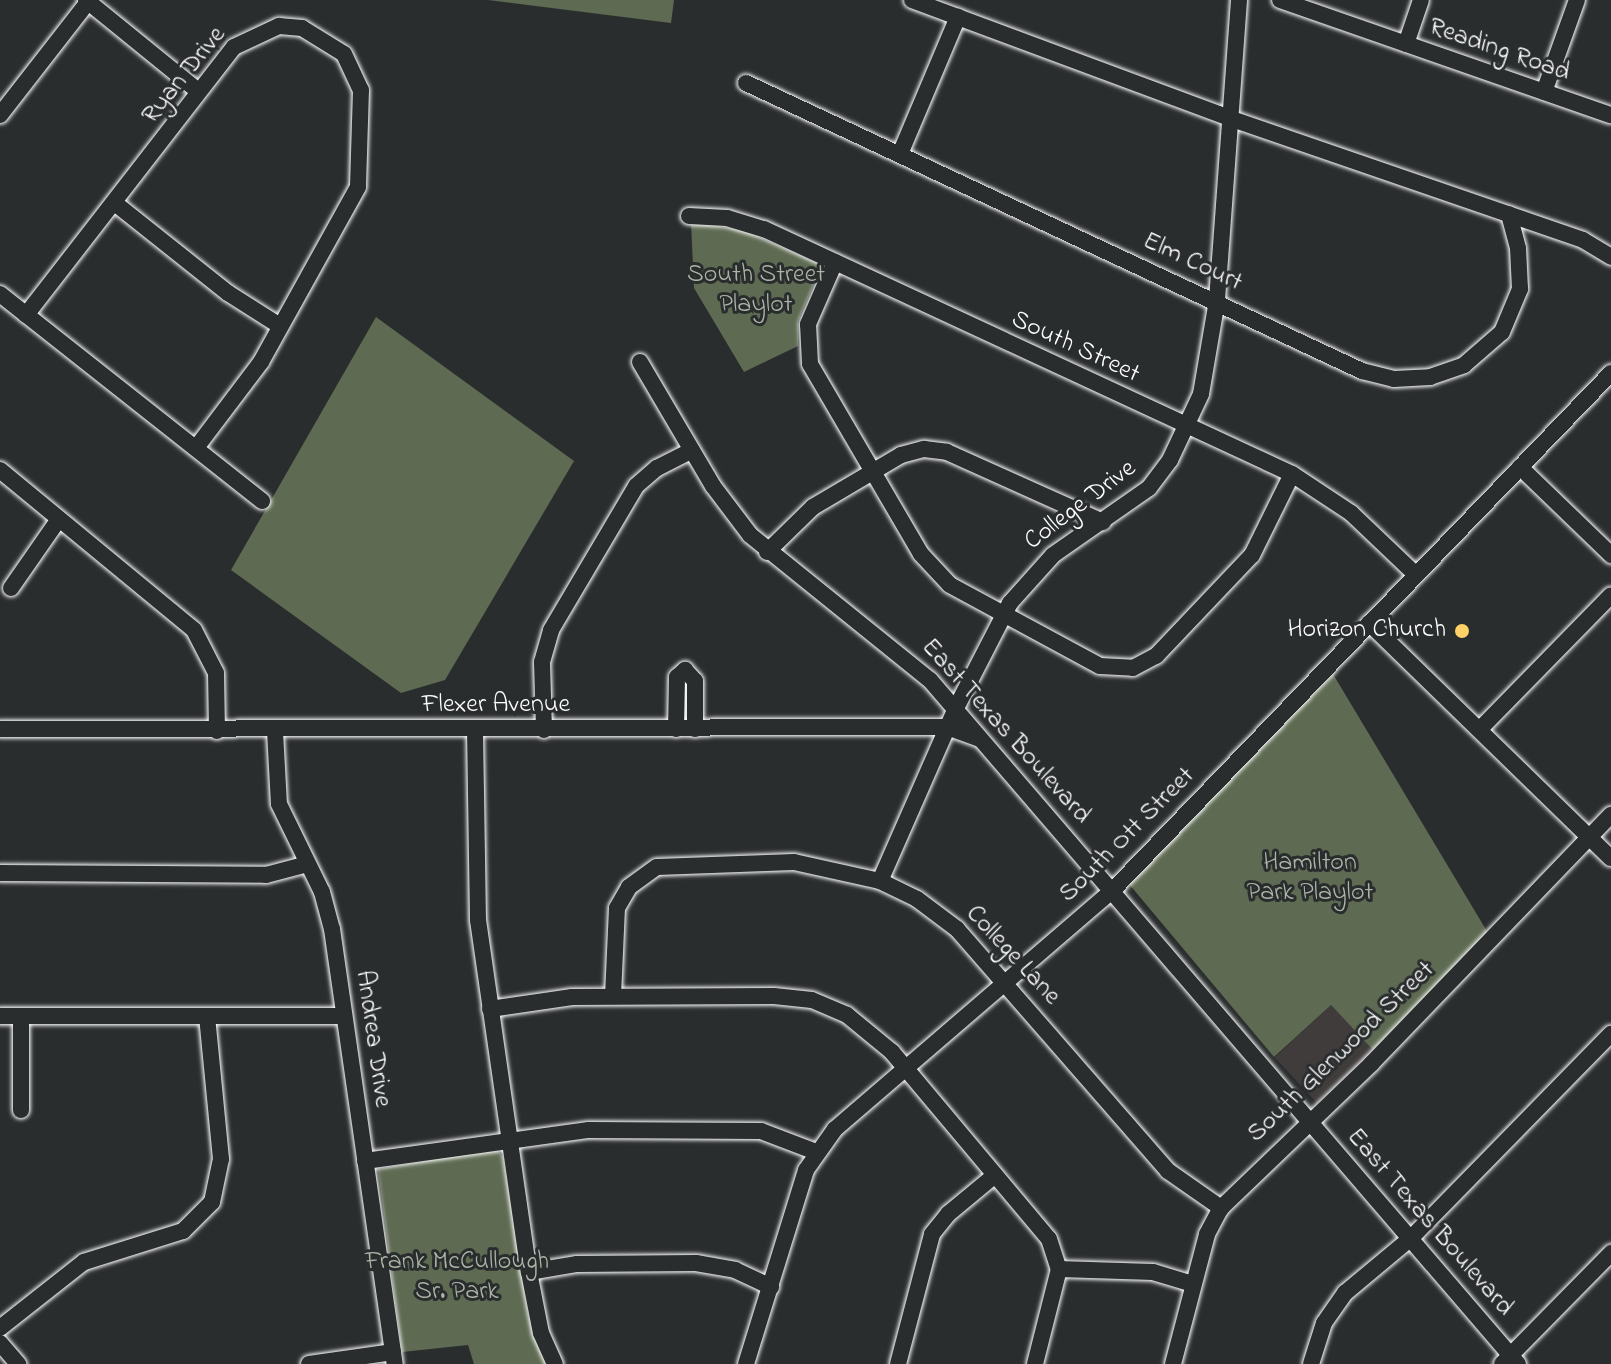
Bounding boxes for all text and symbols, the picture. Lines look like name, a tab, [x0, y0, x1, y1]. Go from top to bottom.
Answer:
street label: Reading Road	[1424, 12, 1574, 90]
street label: Ryan Drive	[136, 21, 234, 131]
street label: Elm Court	[1137, 226, 1247, 300]
park label: South Street Playlot	[687, 260, 825, 322]
street label: South Street	[1006, 305, 1144, 391]
street label: College Drive	[1019, 454, 1143, 558]
place label: Horizon Church	[1288, 615, 1446, 647]
marker: Horizon Church	[1453, 622, 1471, 640]
street label: East Texas Boulevard	[914, 633, 1096, 831]
street label: Flexer Avenue	[422, 690, 570, 722]
street label: South Ott Street	[1054, 762, 1202, 910]
park label: Hamilton Park Playlot	[1247, 848, 1373, 910]
street label: College Lane	[958, 900, 1066, 1012]
street label: South Glenwood Street	[1242, 956, 1442, 1150]
street label: Andrea Drive	[347, 969, 397, 1109]
street label: East Texas Boulevard	[1339, 1123, 1519, 1323]
park label: Frank McCullough Sr. Park	[365, 1247, 549, 1308]

